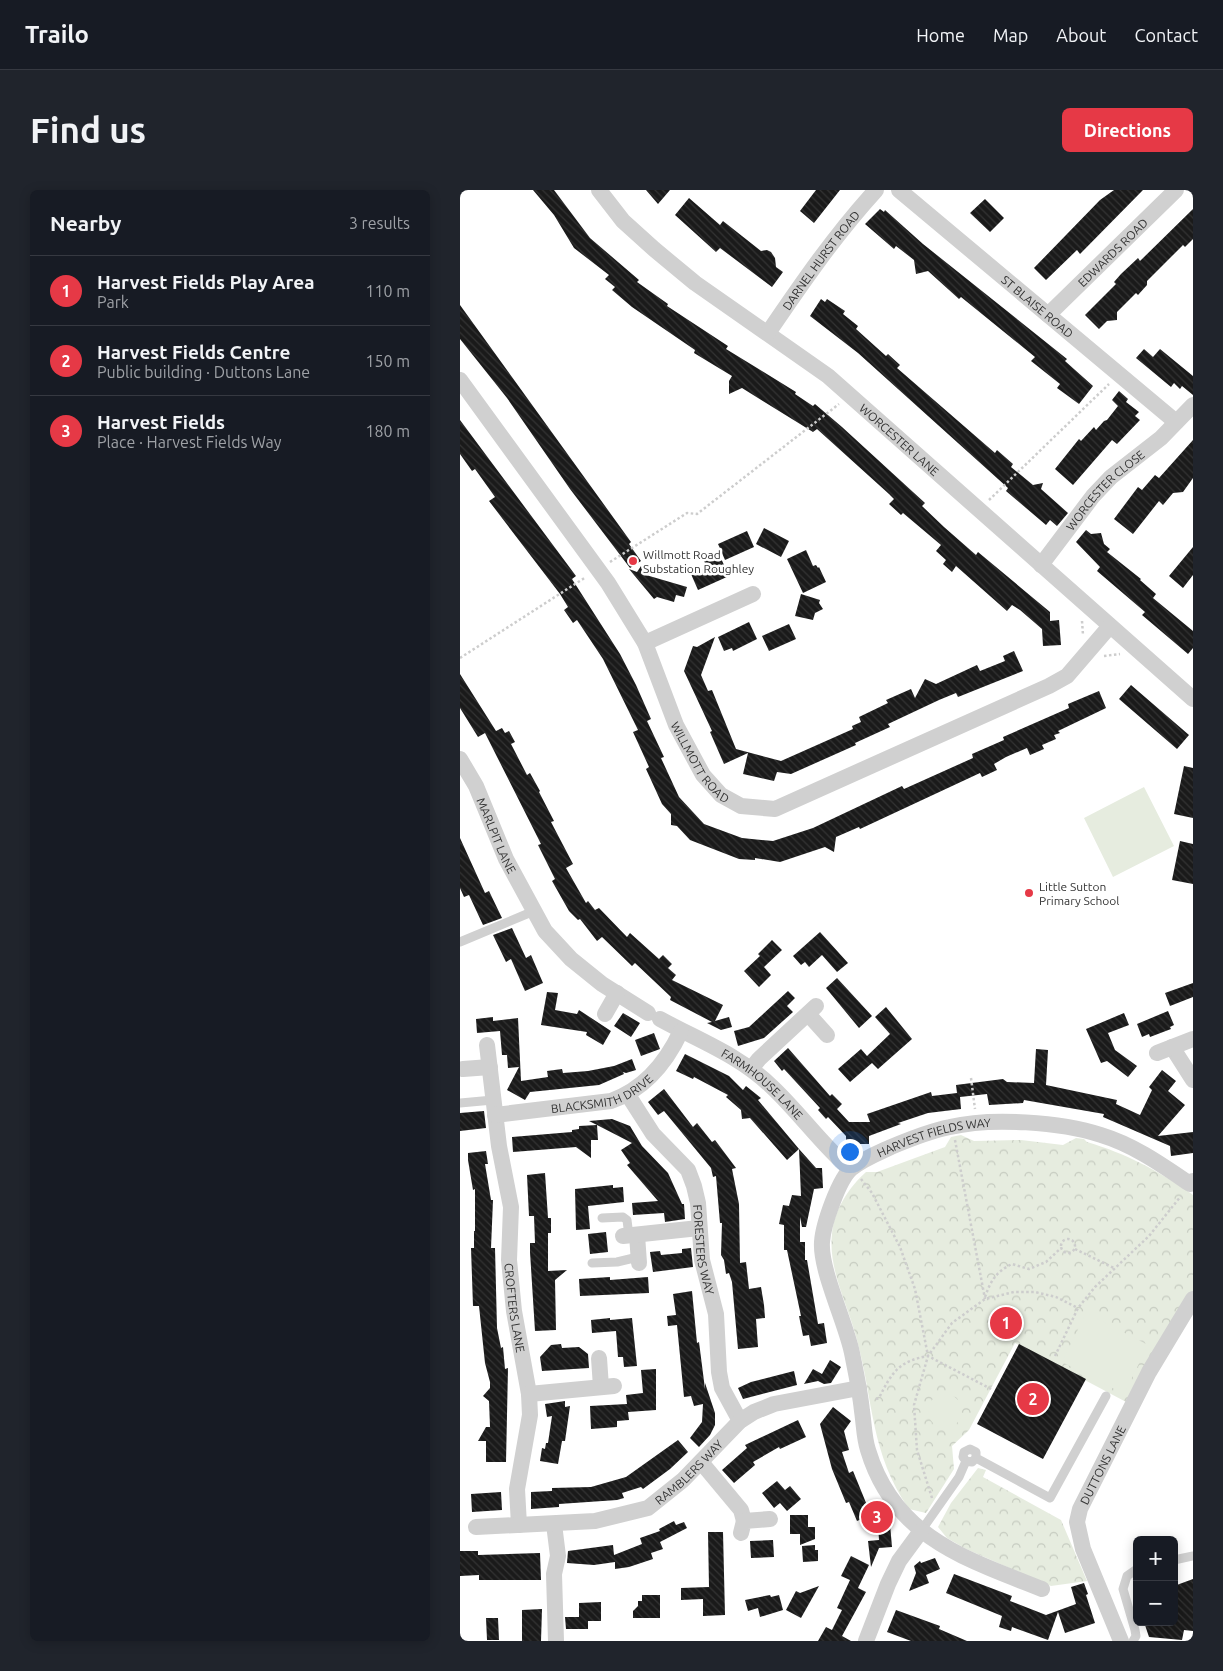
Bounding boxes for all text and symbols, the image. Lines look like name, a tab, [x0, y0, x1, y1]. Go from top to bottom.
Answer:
text: Trailo	[25, 21, 89, 48]
text: Home	[916, 25, 965, 45]
text: Map	[993, 25, 1028, 45]
text: About	[1056, 25, 1106, 45]
text: Contact	[1134, 25, 1198, 45]
button: Directions	[1062, 108, 1193, 152]
text: Find us	[30, 110, 146, 150]
street label: DARNEL HURST ROAD	[779, 208, 862, 312]
text: Nearby	[50, 211, 121, 235]
text: 3 results	[349, 214, 410, 232]
street label: EDWARDS ROAD	[1075, 215, 1150, 289]
text: Harvest Fields Play Area	[97, 271, 315, 293]
street label: ST BLAISE ROAD	[999, 273, 1076, 340]
text: 1	[61, 282, 71, 300]
text: 110 m	[365, 282, 410, 300]
text: Park	[97, 293, 129, 311]
text: Harvest Fields Centre	[97, 341, 290, 363]
text: 2	[61, 352, 71, 370]
text: 150 m	[365, 352, 410, 370]
text: Public building · Duttons Lane	[97, 363, 310, 381]
street label: WORCESTER LANE	[857, 401, 942, 478]
text: Harvest Fields	[97, 411, 225, 433]
text: 3	[61, 422, 71, 440]
text: 180 m	[365, 422, 410, 440]
text: Place · Harvest Fields Way	[97, 433, 282, 451]
street label: WORCESTER CLOSE	[1063, 447, 1147, 533]
place label: Willmott Road Substation Roughley	[643, 548, 754, 575]
marker: Willmott Road Substation Roughley	[627, 555, 639, 567]
street label: WILLMOTT ROAD	[669, 719, 732, 805]
street label: MARLPIT LANE	[475, 796, 519, 876]
place label: Little Sutton Primary School	[1039, 880, 1119, 907]
marker: Little Sutton Primary School	[1023, 887, 1035, 899]
street label: FARMHOUSE LANE	[719, 1046, 806, 1122]
street label: BLACKSMITH DRIVE	[550, 1071, 655, 1115]
street label: HARVEST FIELDS WAY	[875, 1115, 991, 1159]
your location	[837, 1139, 863, 1165]
street label: FORESTERS WAY	[692, 1204, 717, 1296]
street label: CROFTERS LANE	[503, 1262, 528, 1354]
pin: 1	[990, 1304, 1022, 1342]
pin: 2	[1017, 1380, 1049, 1418]
street label: DUTTONS LANE	[1077, 1423, 1128, 1506]
street label: RAMBLERS WAY	[652, 1437, 725, 1507]
pin: 3	[861, 1498, 893, 1536]
map controls	[1133, 1536, 1178, 1626]
button: +	[1133, 1536, 1178, 1581]
button: −	[1133, 1581, 1178, 1626]

